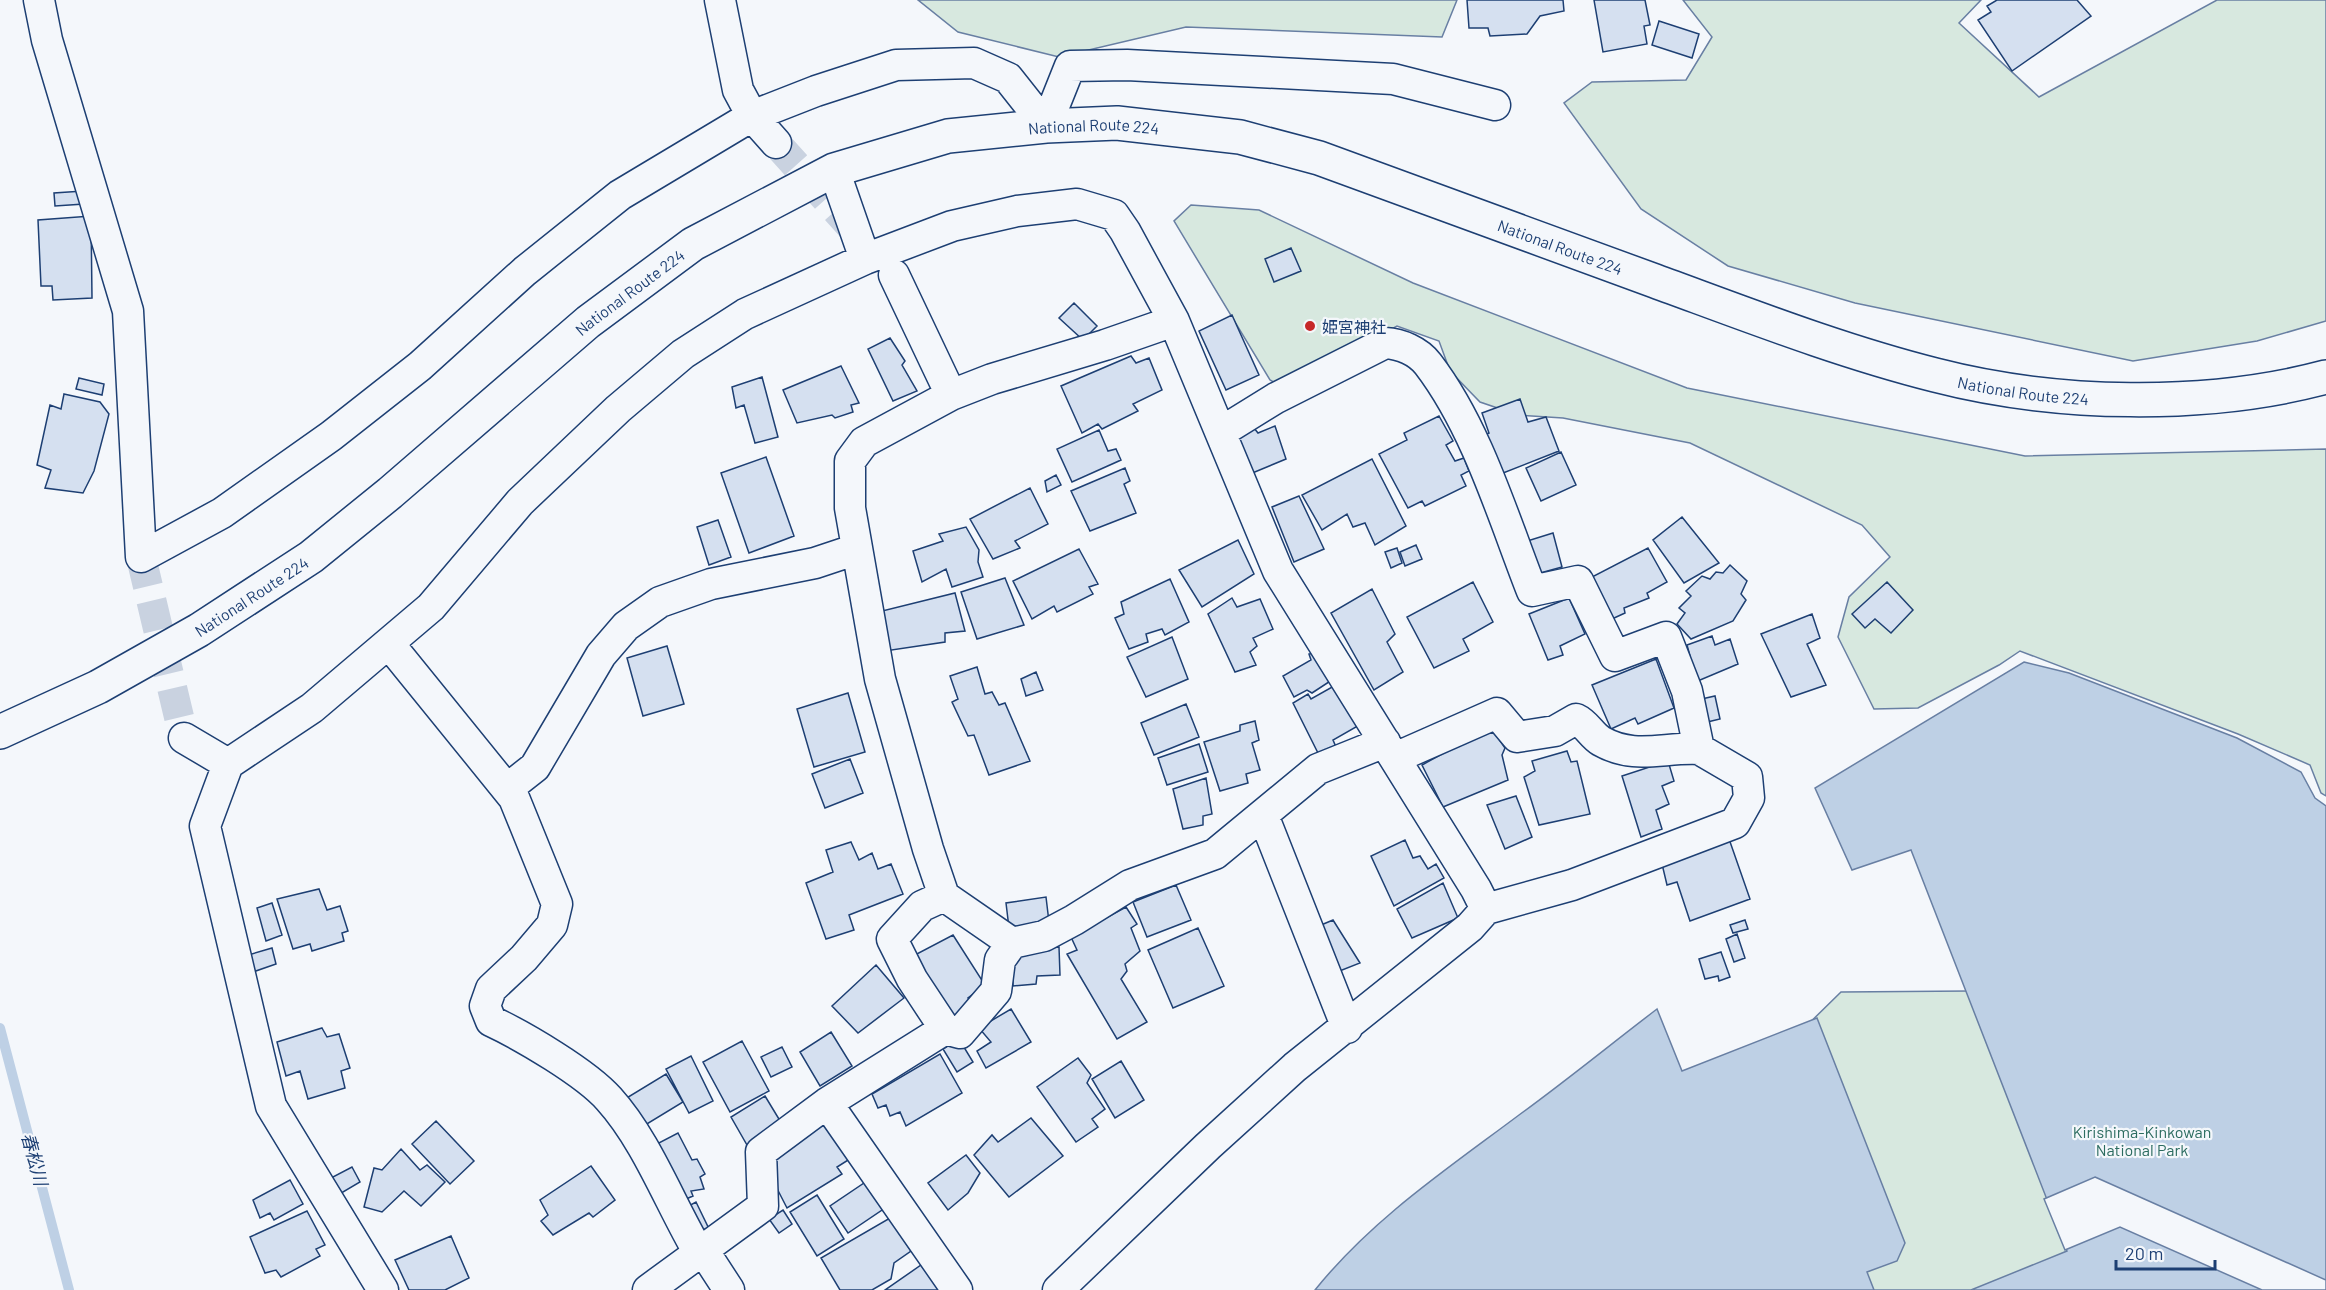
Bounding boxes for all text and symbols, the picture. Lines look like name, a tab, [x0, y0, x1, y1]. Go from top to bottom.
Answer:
street label: National Route 224	[1027, 113, 1160, 137]
street label: National Route 224	[1495, 215, 1626, 278]
street label: National Route 224	[571, 245, 688, 339]
place label: 姫宮神社	[1322, 317, 1386, 336]
marker: 姫宮神社	[1303, 319, 1317, 333]
street label: National Route 224	[1956, 371, 2089, 408]
street label: National Route 224	[191, 552, 311, 640]
park label: Kirishima-Kinkowan National Park	[2073, 1122, 2211, 1159]
water label: 春松川	[17, 1130, 53, 1190]
scale bar	[2116, 1233, 2215, 1271]
text: 20 m	[2125, 1242, 2163, 1264]

